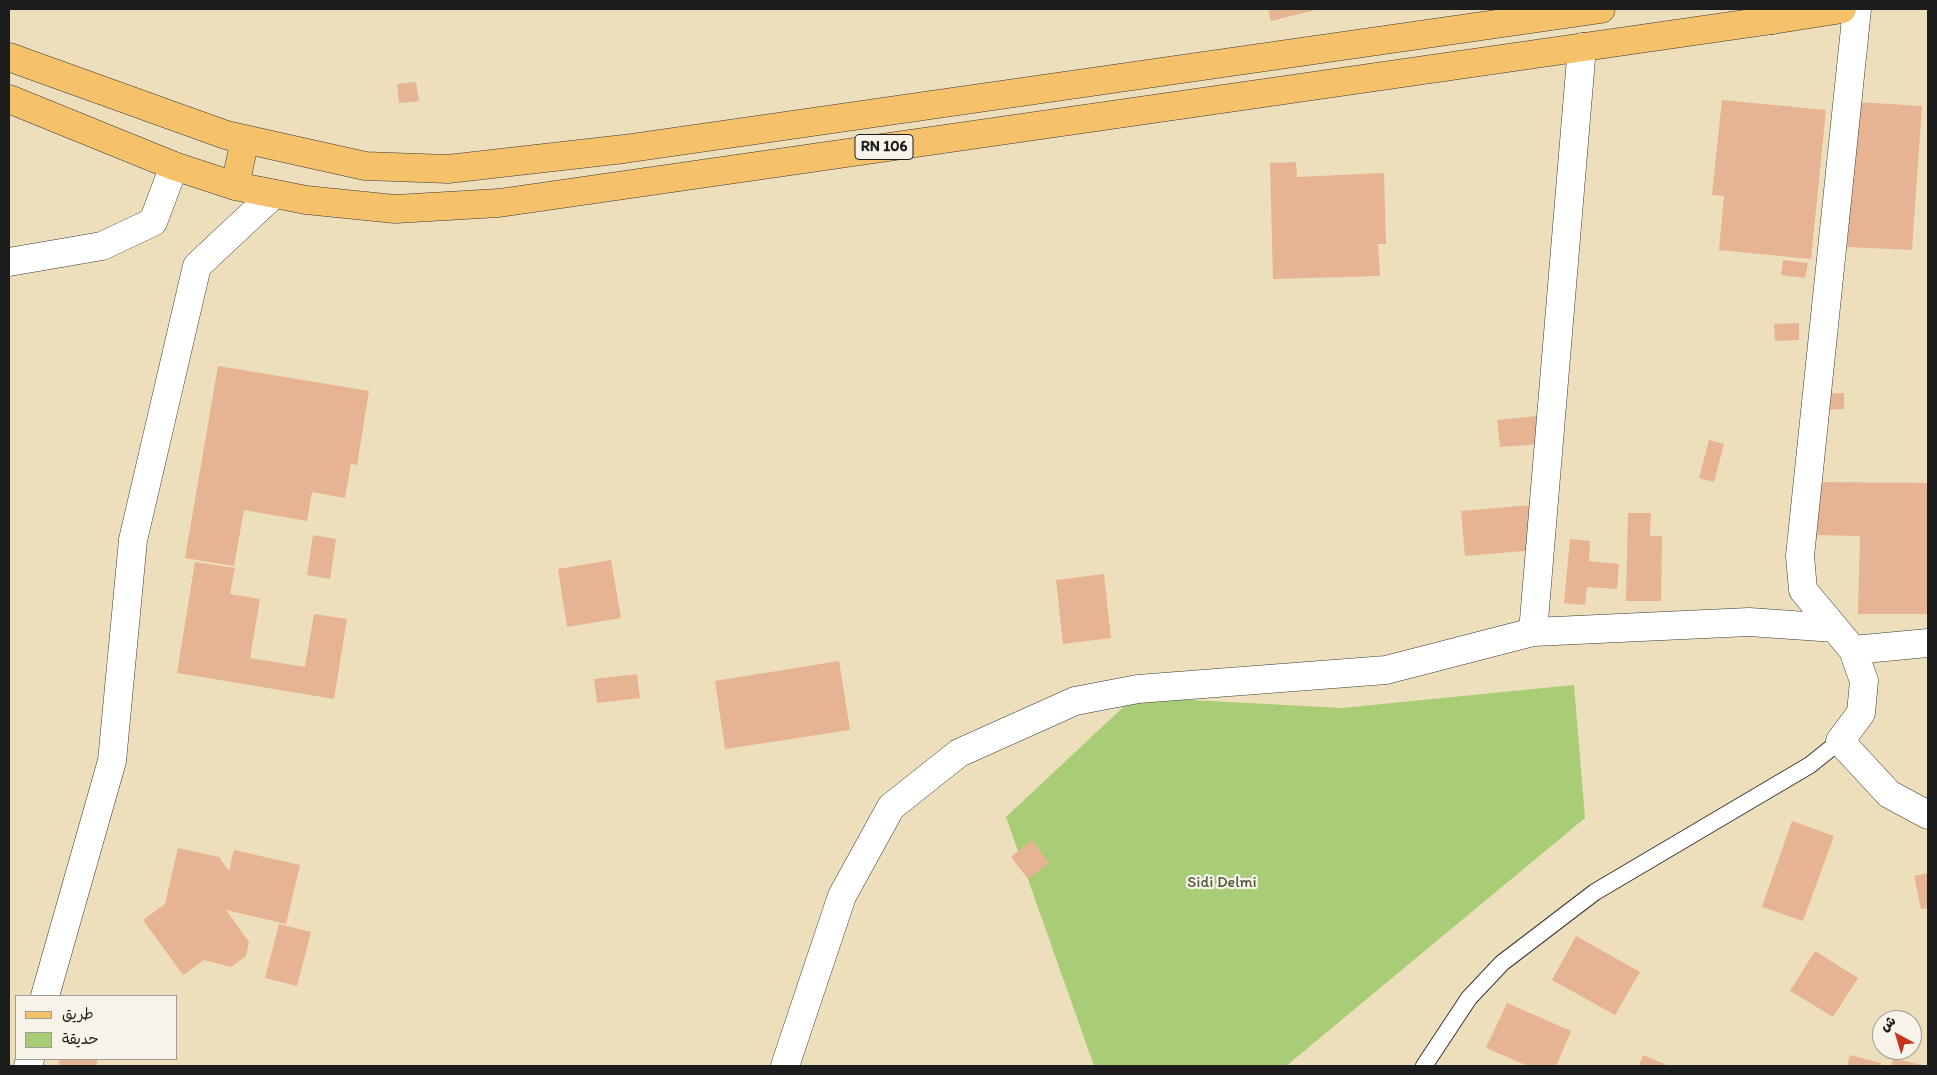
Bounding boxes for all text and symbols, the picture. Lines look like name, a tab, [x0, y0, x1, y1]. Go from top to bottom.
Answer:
road number: RN 106	[855, 134, 913, 160]
park label: Sidi Delmi	[1187, 873, 1257, 893]
legend	[15, 995, 178, 1060]
text: طريق	[62, 1005, 94, 1023]
north arrow	[1872, 1010, 1922, 1060]
text: ش	[1877, 1012, 1899, 1035]
text: حديقة	[62, 1030, 99, 1048]

